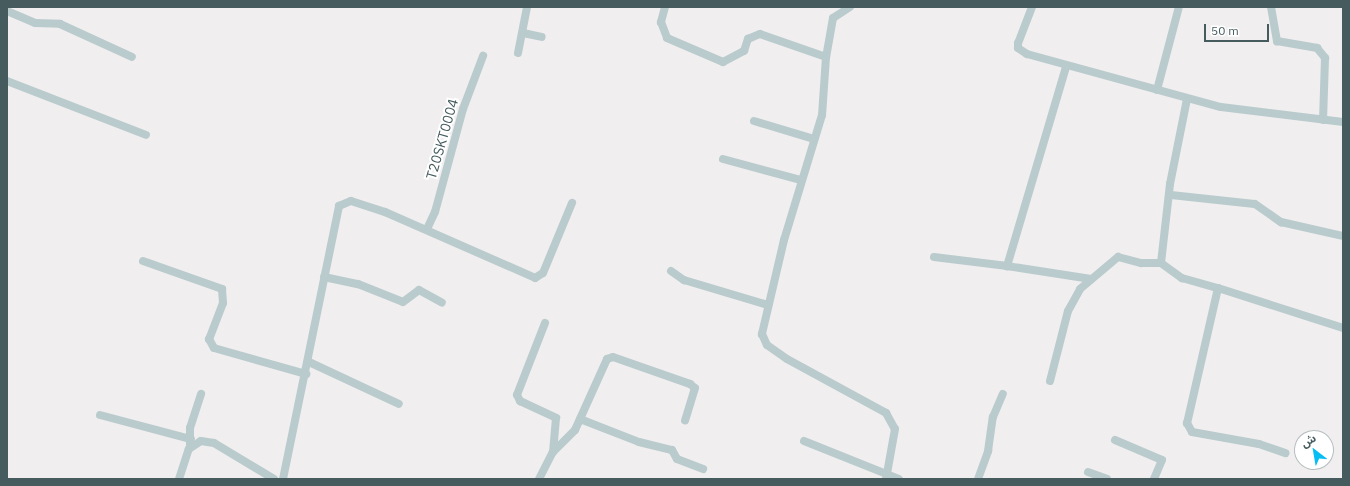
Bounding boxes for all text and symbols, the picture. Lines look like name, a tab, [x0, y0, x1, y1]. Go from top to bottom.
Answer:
scale bar	[1206, 16, 1271, 42]
text: 50 m	[1211, 23, 1239, 38]
street label: T20SKT0004	[422, 97, 462, 181]
north arrow	[1294, 430, 1334, 470]
text: ش	[1298, 431, 1318, 450]

